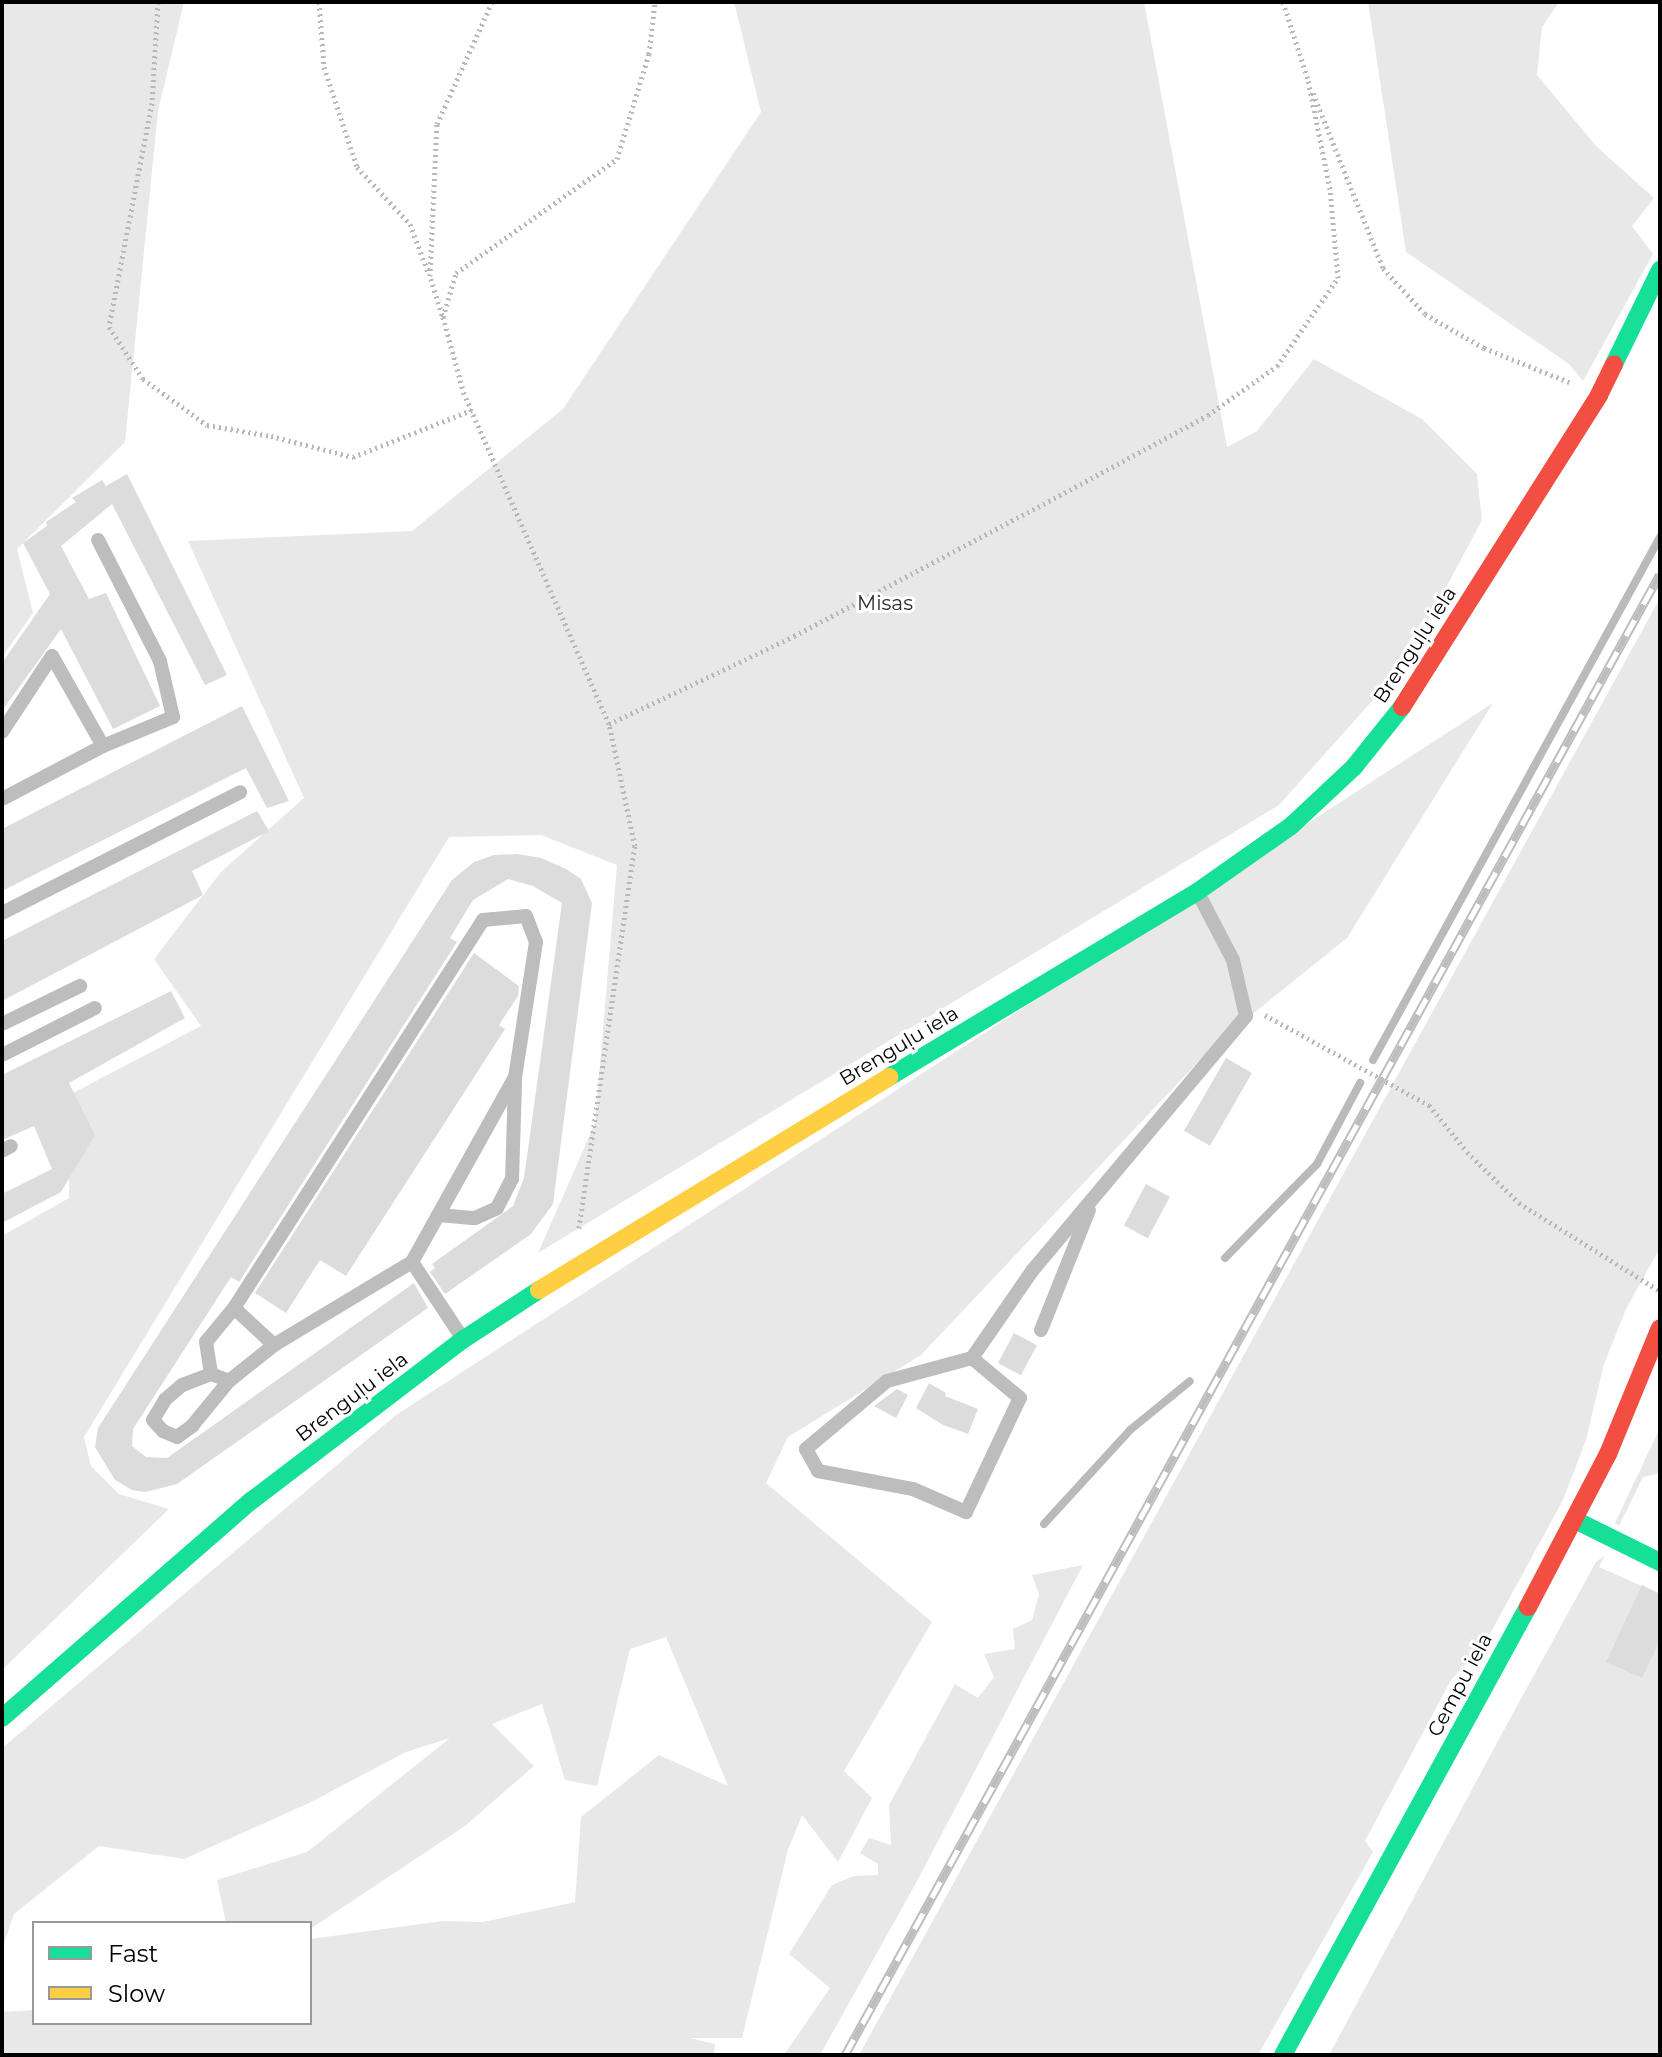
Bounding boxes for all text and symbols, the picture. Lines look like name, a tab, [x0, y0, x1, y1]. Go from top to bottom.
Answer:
street label: Brenguļu iela	[1368, 582, 1462, 708]
park label: Misas	[857, 591, 913, 615]
street label: Brenguļu iela	[835, 1001, 963, 1091]
street label: Brenguļu iela	[291, 1347, 413, 1447]
street label: Cempu iela	[1423, 1629, 1497, 1741]
legend	[32, 1921, 312, 2025]
text: Fast	[108, 1939, 158, 1968]
text: Slow	[108, 1979, 165, 2008]

